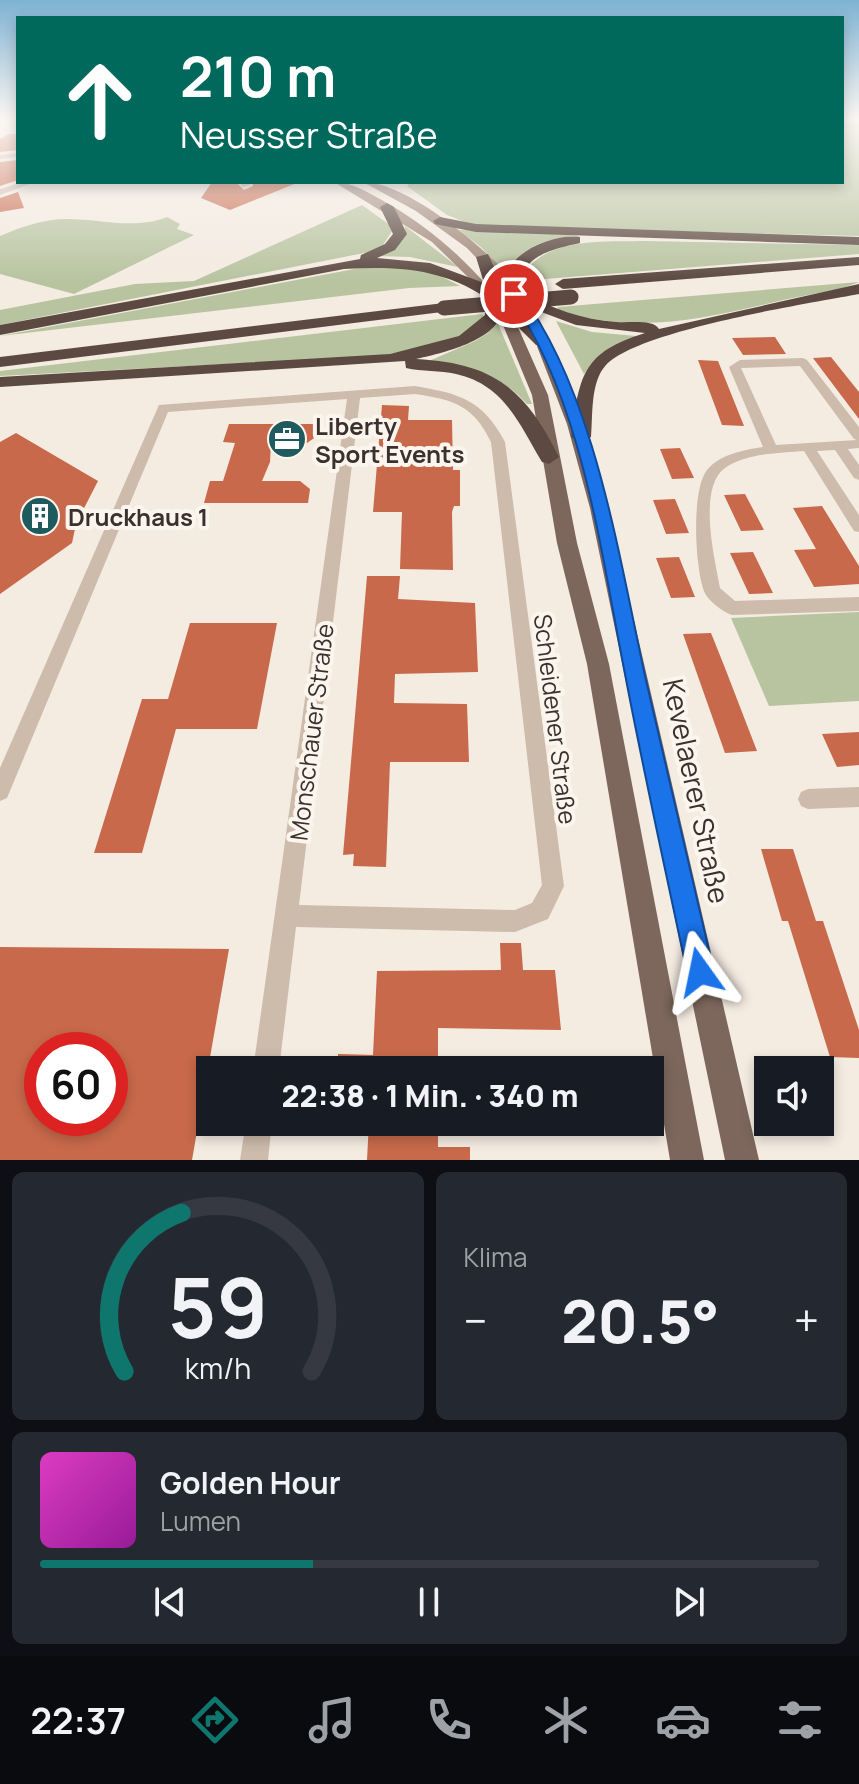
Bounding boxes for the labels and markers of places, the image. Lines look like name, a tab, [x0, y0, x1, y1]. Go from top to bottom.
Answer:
pin	[480, 260, 548, 328]
place label: Liberty Sport Events	[315, 409, 465, 470]
office icon: Liberty Sport Events	[266, 418, 308, 460]
building icon: Druckhaus 1	[19, 495, 61, 537]
place label: Druckhaus 1	[68, 500, 208, 533]

